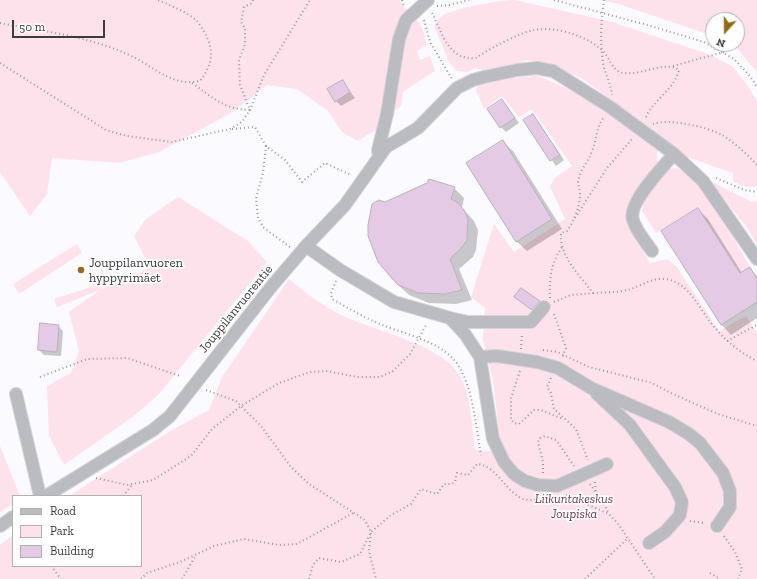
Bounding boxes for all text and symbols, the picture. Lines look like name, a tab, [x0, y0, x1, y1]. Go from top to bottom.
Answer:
scale bar	[14, 12, 107, 38]
north arrow	[705, 12, 745, 52]
text: 50 m	[19, 20, 45, 34]
text: N	[715, 35, 727, 50]
place label: Jouppilanvuoren hyppyrimäet	[89, 255, 183, 286]
street label: Jouppilanvuorentie	[196, 262, 276, 356]
marker: Jouppilanvuoren hyppyrimäet	[76, 265, 86, 275]
park label: Liikuntakeskus Joupiska	[535, 491, 613, 522]
legend	[12, 495, 142, 567]
text: Road	[50, 504, 76, 518]
text: Park	[50, 524, 74, 538]
text: Building	[50, 544, 94, 558]

